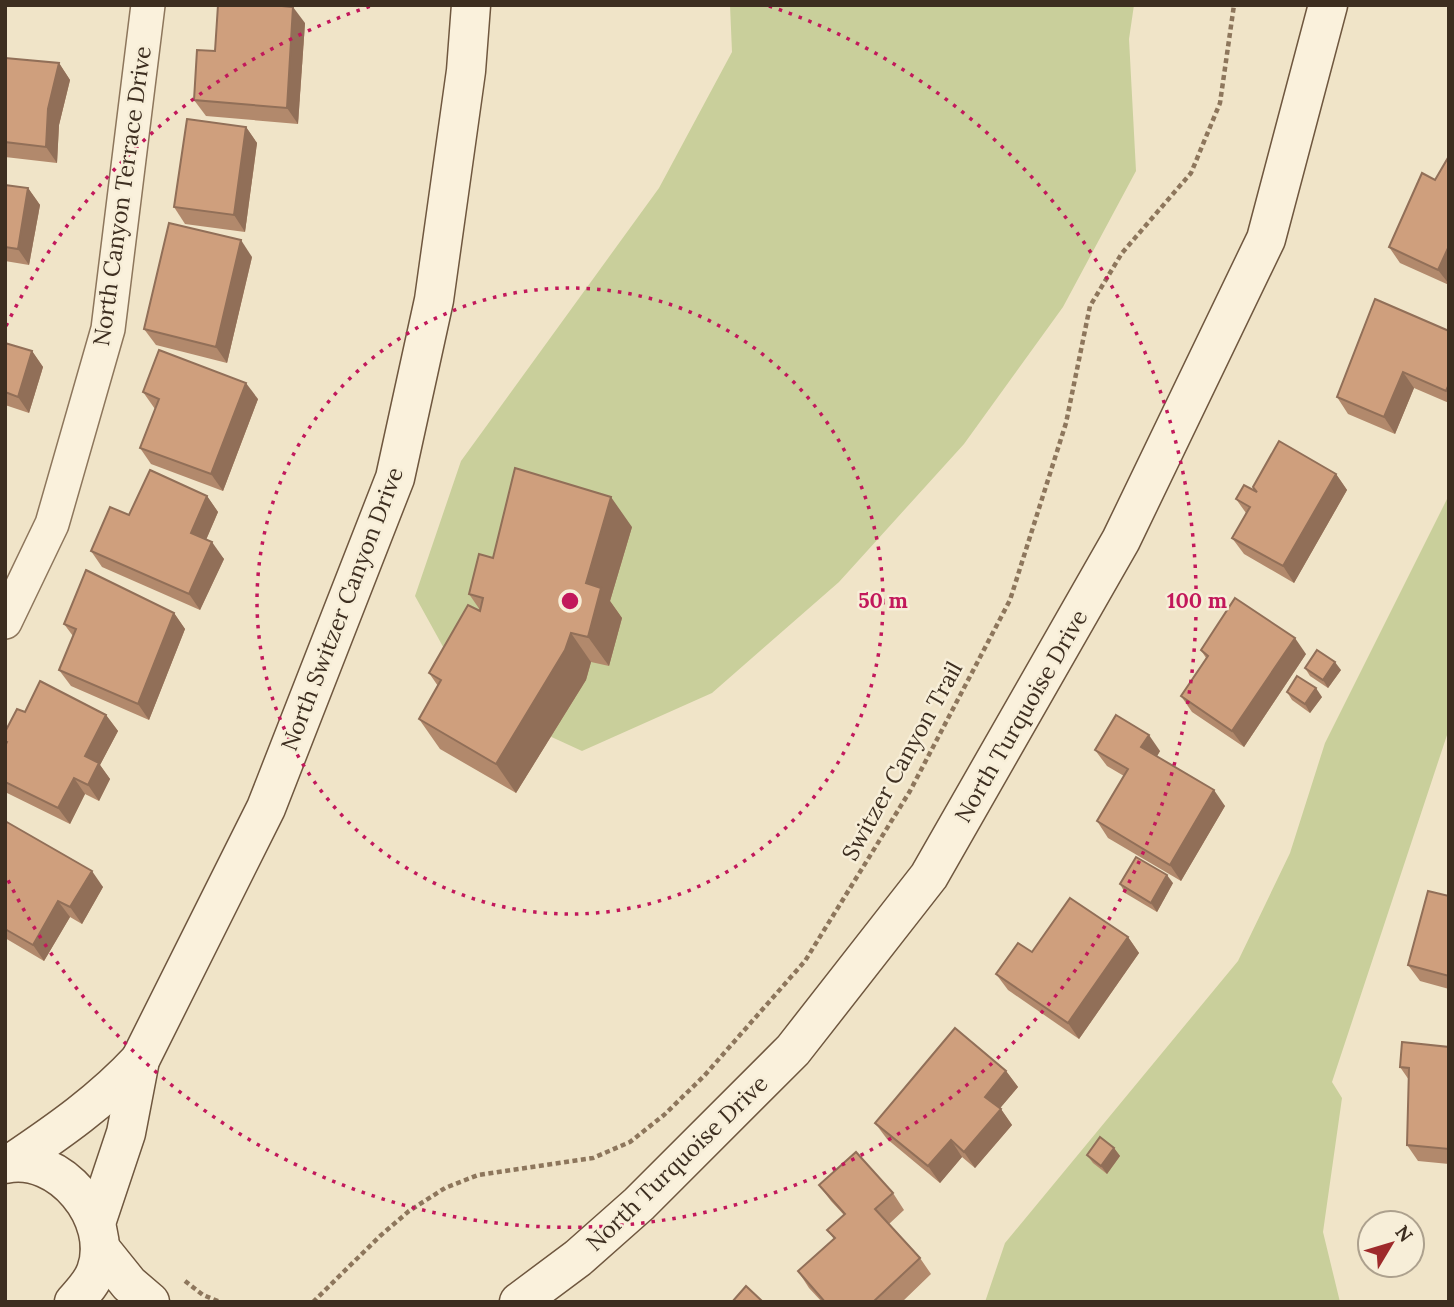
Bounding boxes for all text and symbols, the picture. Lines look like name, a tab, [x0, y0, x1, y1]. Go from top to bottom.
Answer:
street label: North Canyon Terrace Drive	[86, 44, 157, 348]
street label: North Switzer Canyon Drive	[274, 463, 409, 755]
text: 50 m	[858, 587, 908, 614]
text: 100 m	[1167, 587, 1227, 614]
centre of rings	[558, 589, 582, 613]
street label: North Turquoise Drive	[948, 604, 1093, 827]
street label: Switzer Canyon Trail	[835, 656, 968, 865]
street label: North Turquoise Drive	[580, 1068, 773, 1257]
north arrow	[1356, 1209, 1426, 1279]
text: N	[1390, 1220, 1419, 1247]

